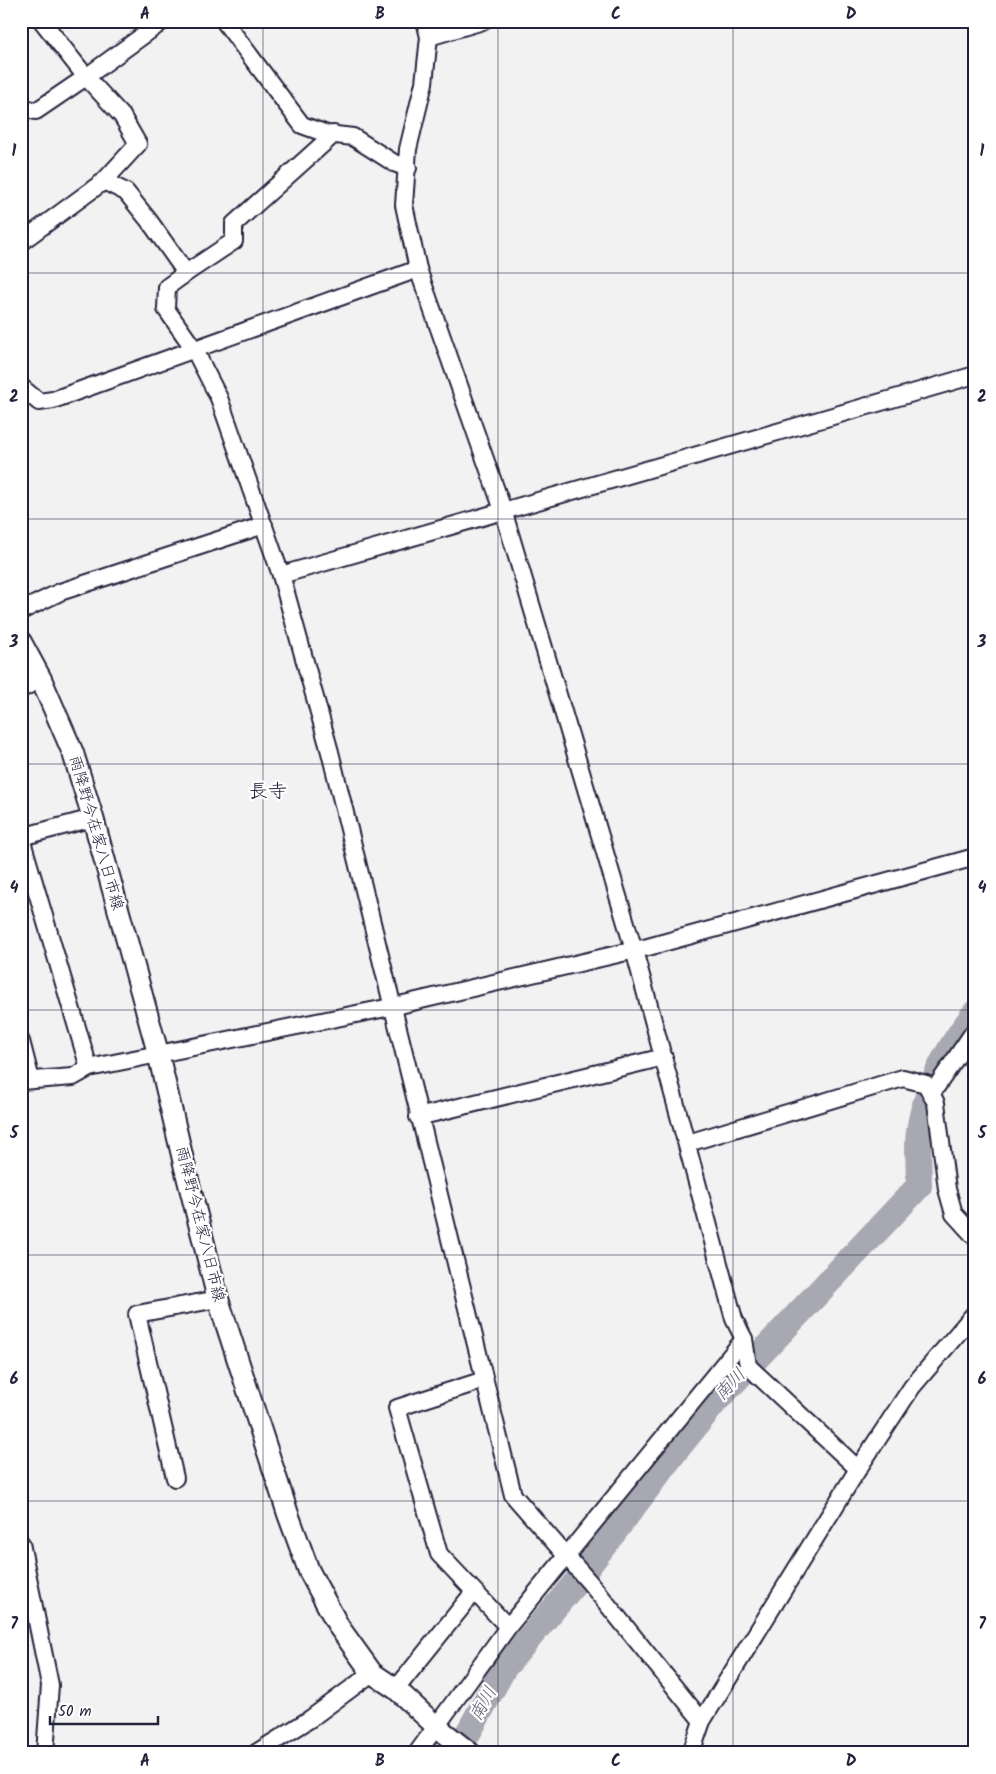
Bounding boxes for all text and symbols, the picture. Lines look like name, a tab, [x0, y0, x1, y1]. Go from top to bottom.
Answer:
text: A	[140, 2, 150, 27]
text: B	[375, 2, 385, 27]
text: C	[611, 2, 621, 27]
text: D	[846, 2, 857, 27]
text: 1	[12, 139, 17, 164]
text: 1	[980, 139, 985, 164]
text: 2	[9, 385, 19, 410]
text: 2	[977, 385, 987, 410]
text: 3	[9, 630, 19, 655]
text: 3	[977, 630, 987, 655]
street label: 雨降野今在家八日市線	[62, 753, 130, 913]
district label: 長寺	[249, 777, 287, 807]
text: 4	[10, 876, 19, 901]
text: 4	[978, 876, 987, 901]
text: 5	[9, 1121, 20, 1146]
text: 5	[977, 1121, 988, 1146]
street label: 雨降野今在家八日市線	[169, 1143, 231, 1305]
water label: 南川	[708, 1362, 754, 1408]
text: 6	[10, 1367, 19, 1392]
text: 6	[978, 1367, 987, 1392]
text: 7	[10, 1612, 18, 1637]
text: 7	[978, 1612, 986, 1637]
water label: 南川	[463, 1681, 505, 1727]
scale bar	[50, 1694, 158, 1726]
text: 50 m	[58, 1700, 92, 1724]
text: A	[140, 1749, 150, 1774]
text: B	[375, 1749, 385, 1774]
text: C	[611, 1749, 621, 1774]
text: D	[846, 1749, 857, 1774]

